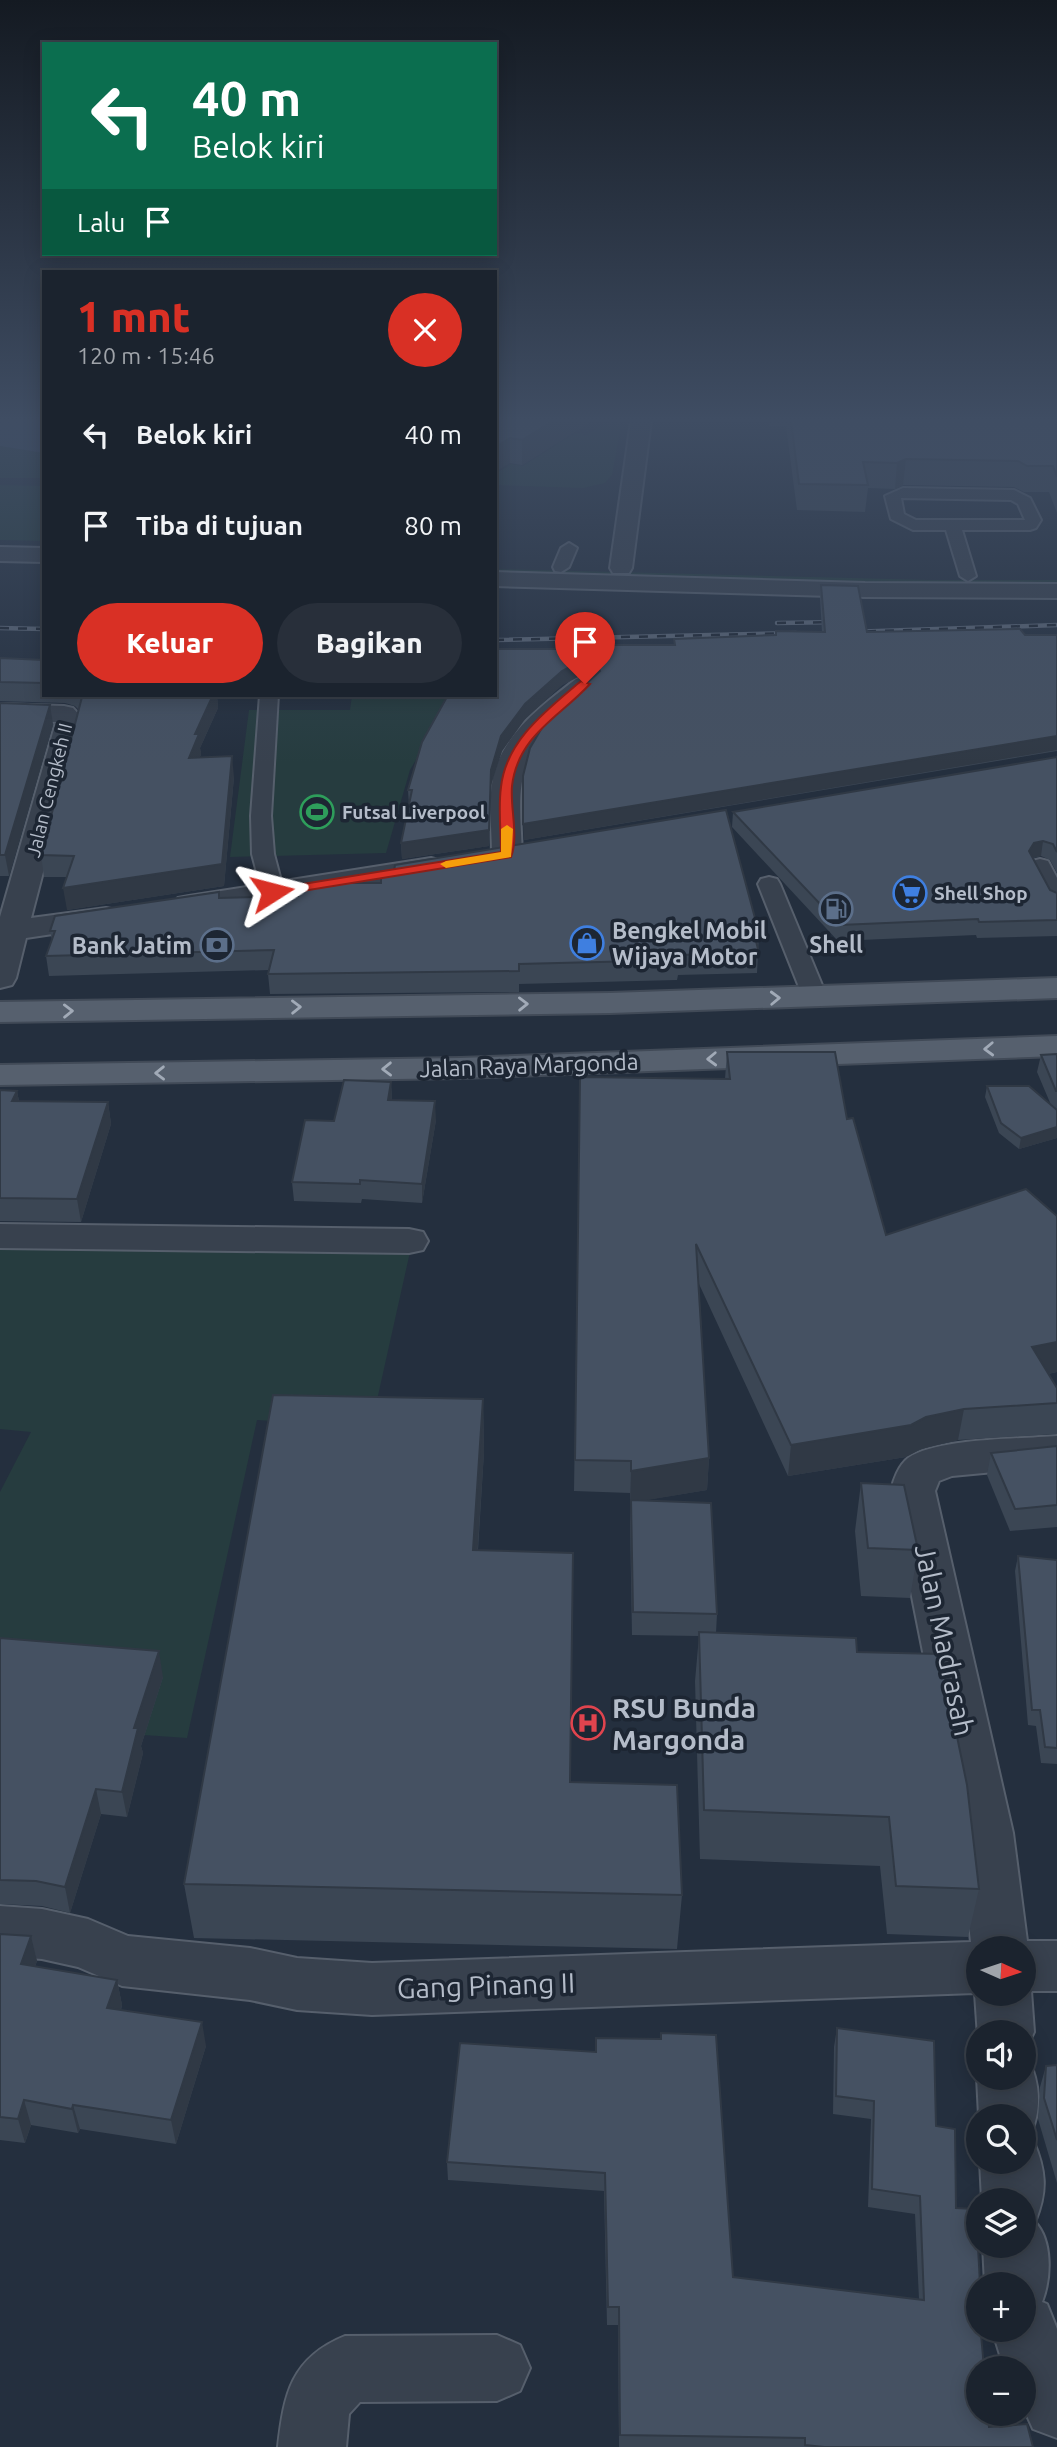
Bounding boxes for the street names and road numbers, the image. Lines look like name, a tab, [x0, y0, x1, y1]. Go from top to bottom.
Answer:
street label: Jalan Cengkeh II	[22, 721, 76, 859]
street label: Jalan Raya Margonda	[419, 1049, 639, 1081]
street label: Jalan Madrasah	[910, 1541, 980, 1739]
street label: Gang Pinang II	[396, 1966, 576, 2004]

